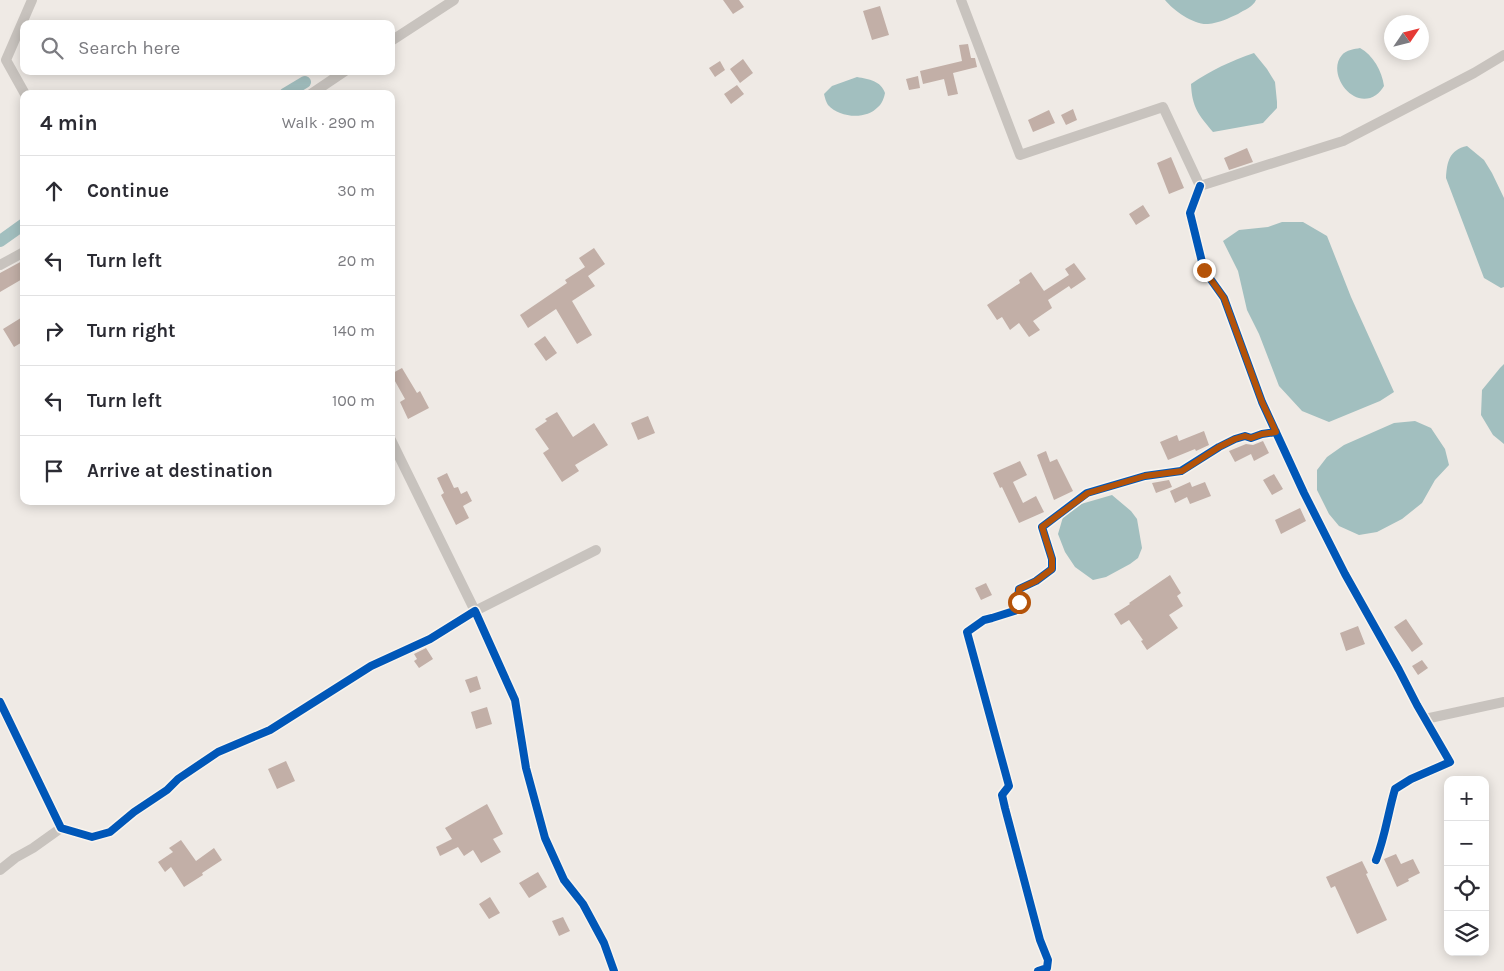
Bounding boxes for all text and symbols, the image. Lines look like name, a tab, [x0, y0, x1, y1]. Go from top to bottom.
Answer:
north arrow	[1384, 15, 1429, 60]
search box	[20, 20, 395, 75]
icon: search	[38, 34, 66, 62]
text: Search here	[78, 37, 180, 59]
text: 4 min	[40, 111, 98, 135]
text: Walk · 290 m	[282, 113, 375, 132]
icon: ahead	[40, 177, 68, 205]
text: Continue	[87, 180, 169, 202]
text: 30 m	[337, 181, 375, 200]
icon: left	[40, 247, 68, 275]
text: Turn left	[87, 250, 162, 272]
text: 20 m	[337, 251, 375, 270]
route end	[1193, 259, 1216, 282]
icon: right	[40, 317, 68, 345]
text: Turn right	[87, 320, 176, 342]
text: 140 m	[333, 321, 375, 340]
icon: left	[40, 387, 68, 415]
text: Turn left	[87, 390, 162, 412]
text: 100 m	[332, 391, 375, 410]
icon: arrive	[40, 457, 68, 485]
text: Arrive at destination	[87, 460, 273, 482]
route start	[1008, 591, 1031, 614]
map controls	[1444, 776, 1489, 956]
button: +	[1444, 776, 1489, 821]
button: −	[1444, 821, 1489, 866]
button: locate	[1444, 866, 1489, 911]
button: layers	[1444, 911, 1489, 956]

